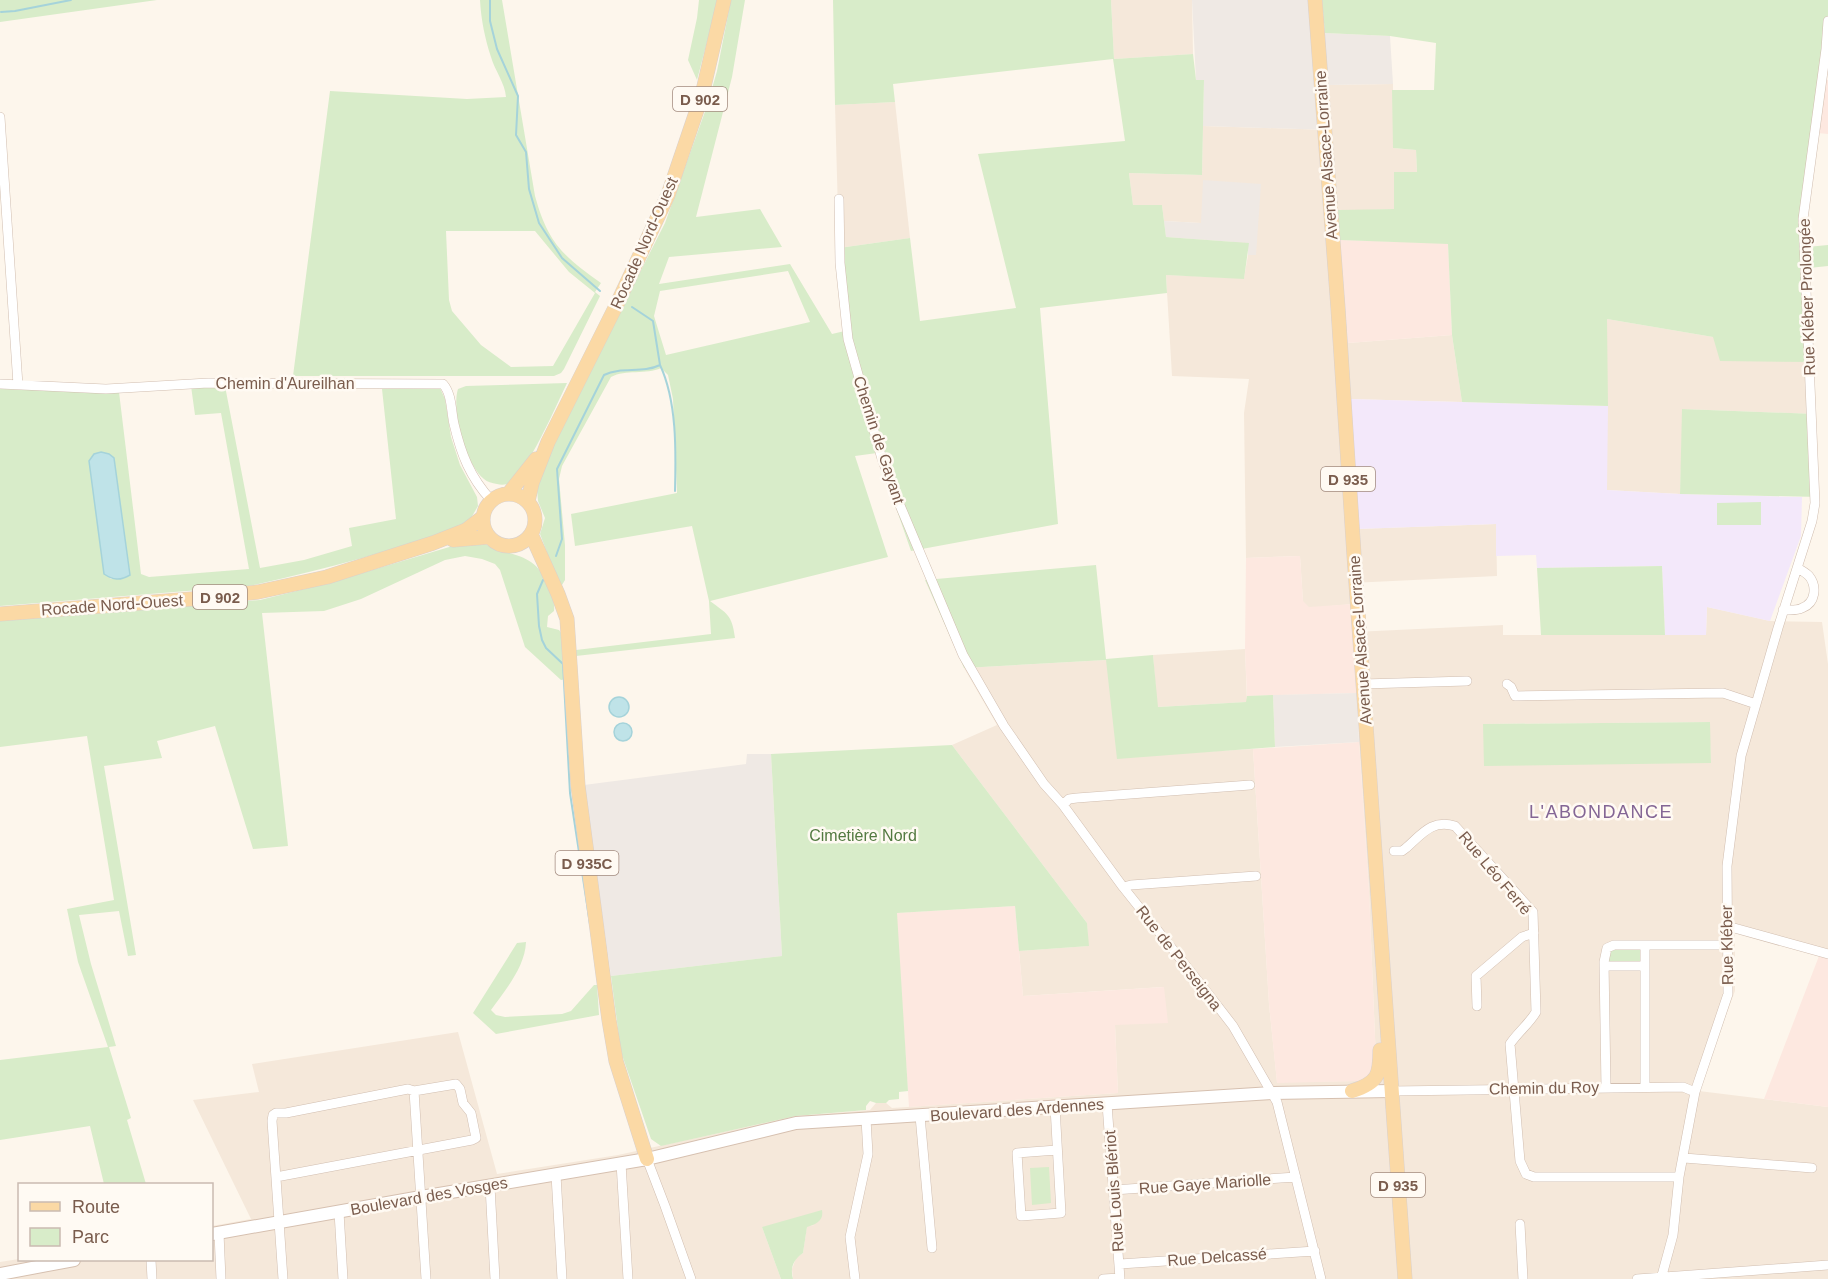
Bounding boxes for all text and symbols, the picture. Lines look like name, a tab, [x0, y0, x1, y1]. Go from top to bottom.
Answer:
street label: Avenue Alsace-Lorraine	[1312, 70, 1340, 240]
road number: D 902	[673, 87, 727, 111]
street label: Rocade Nord-Ouest	[607, 174, 681, 311]
street label: Rue Kléber Prolongée	[1796, 218, 1818, 376]
street label: Chemin de Gayant	[850, 374, 908, 507]
street label: Chemin d'Aureilhan	[215, 375, 355, 392]
road number: D 935	[1321, 467, 1375, 491]
street label: Avenue Alsace-Lorraine	[1346, 555, 1374, 725]
road number: D 902	[193, 585, 247, 609]
street label: Rocade Nord-Ouest	[40, 592, 184, 618]
district label: L'ABONDANCE	[1529, 802, 1673, 822]
park label: Cimetière Nord	[809, 827, 917, 844]
street label: Rue Léo Ferré	[1455, 828, 1535, 918]
road number: D 935C	[556, 851, 618, 875]
street label: Rue de Perseigna	[1133, 902, 1225, 1014]
street label: Rue Kléber	[1718, 904, 1736, 985]
street label: Chemin du Roy	[1489, 1079, 1599, 1097]
street label: Boulevard des Ardennes	[929, 1095, 1105, 1125]
street label: Rue Louis Blériot	[1101, 1129, 1127, 1252]
street label: Rue Gaye Mariolle	[1138, 1171, 1272, 1197]
road number: D 935	[1371, 1173, 1425, 1197]
street label: Boulevard des Vosges	[349, 1174, 509, 1218]
legend	[18, 1183, 213, 1261]
text: Route	[72, 1197, 120, 1217]
text: Parc	[72, 1227, 109, 1247]
street label: Rue Delcassé	[1167, 1245, 1267, 1269]

